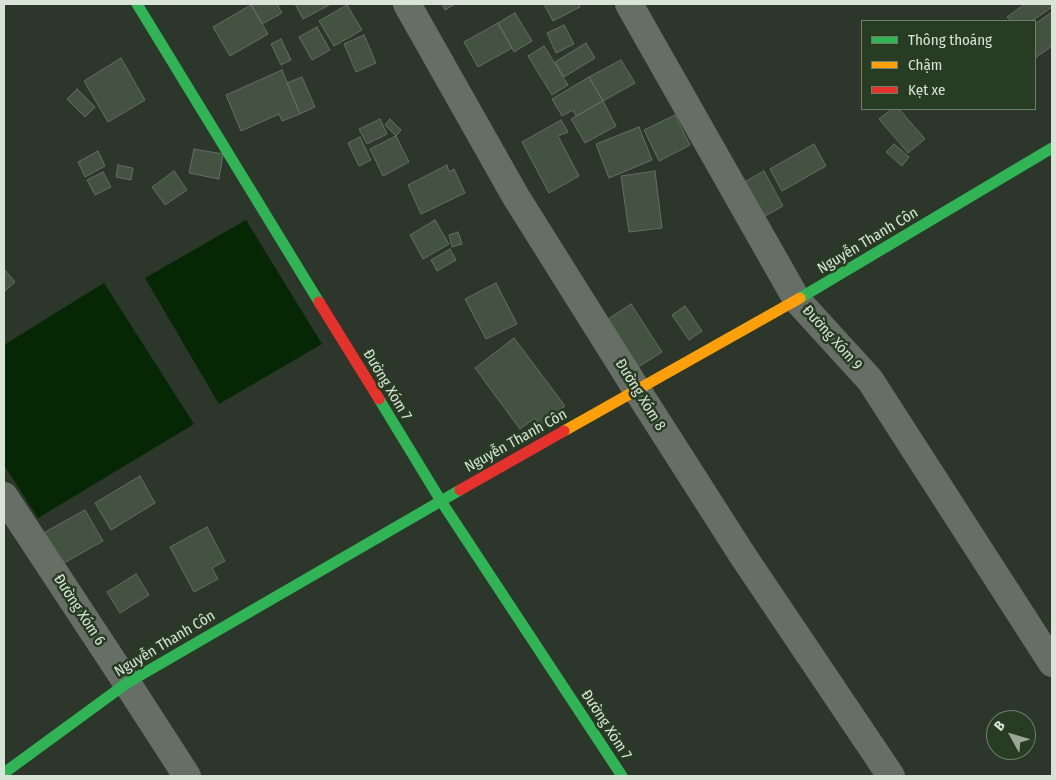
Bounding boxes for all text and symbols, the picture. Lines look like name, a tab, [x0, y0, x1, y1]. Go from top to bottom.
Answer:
legend	[861, 20, 1036, 110]
text: Thông thoáng	[908, 31, 992, 49]
text: Chậm	[908, 56, 942, 74]
text: Kẹt xe	[908, 81, 945, 99]
street label: Nguyễn Thanh Côn	[815, 204, 921, 278]
street label: Đường Xóm 9	[798, 302, 866, 374]
street label: Đường Xóm 7	[359, 346, 415, 424]
street label: Đường Xóm 8	[611, 356, 669, 434]
street label: Nguyễn Thanh Côn	[462, 406, 570, 476]
street label: Đường Xóm 6	[49, 571, 109, 649]
street label: Nguyễn Thanh Côn	[112, 607, 218, 681]
street label: Đường Xóm 7	[577, 687, 635, 763]
north arrow	[986, 710, 1036, 760]
text: B	[991, 717, 1009, 734]

